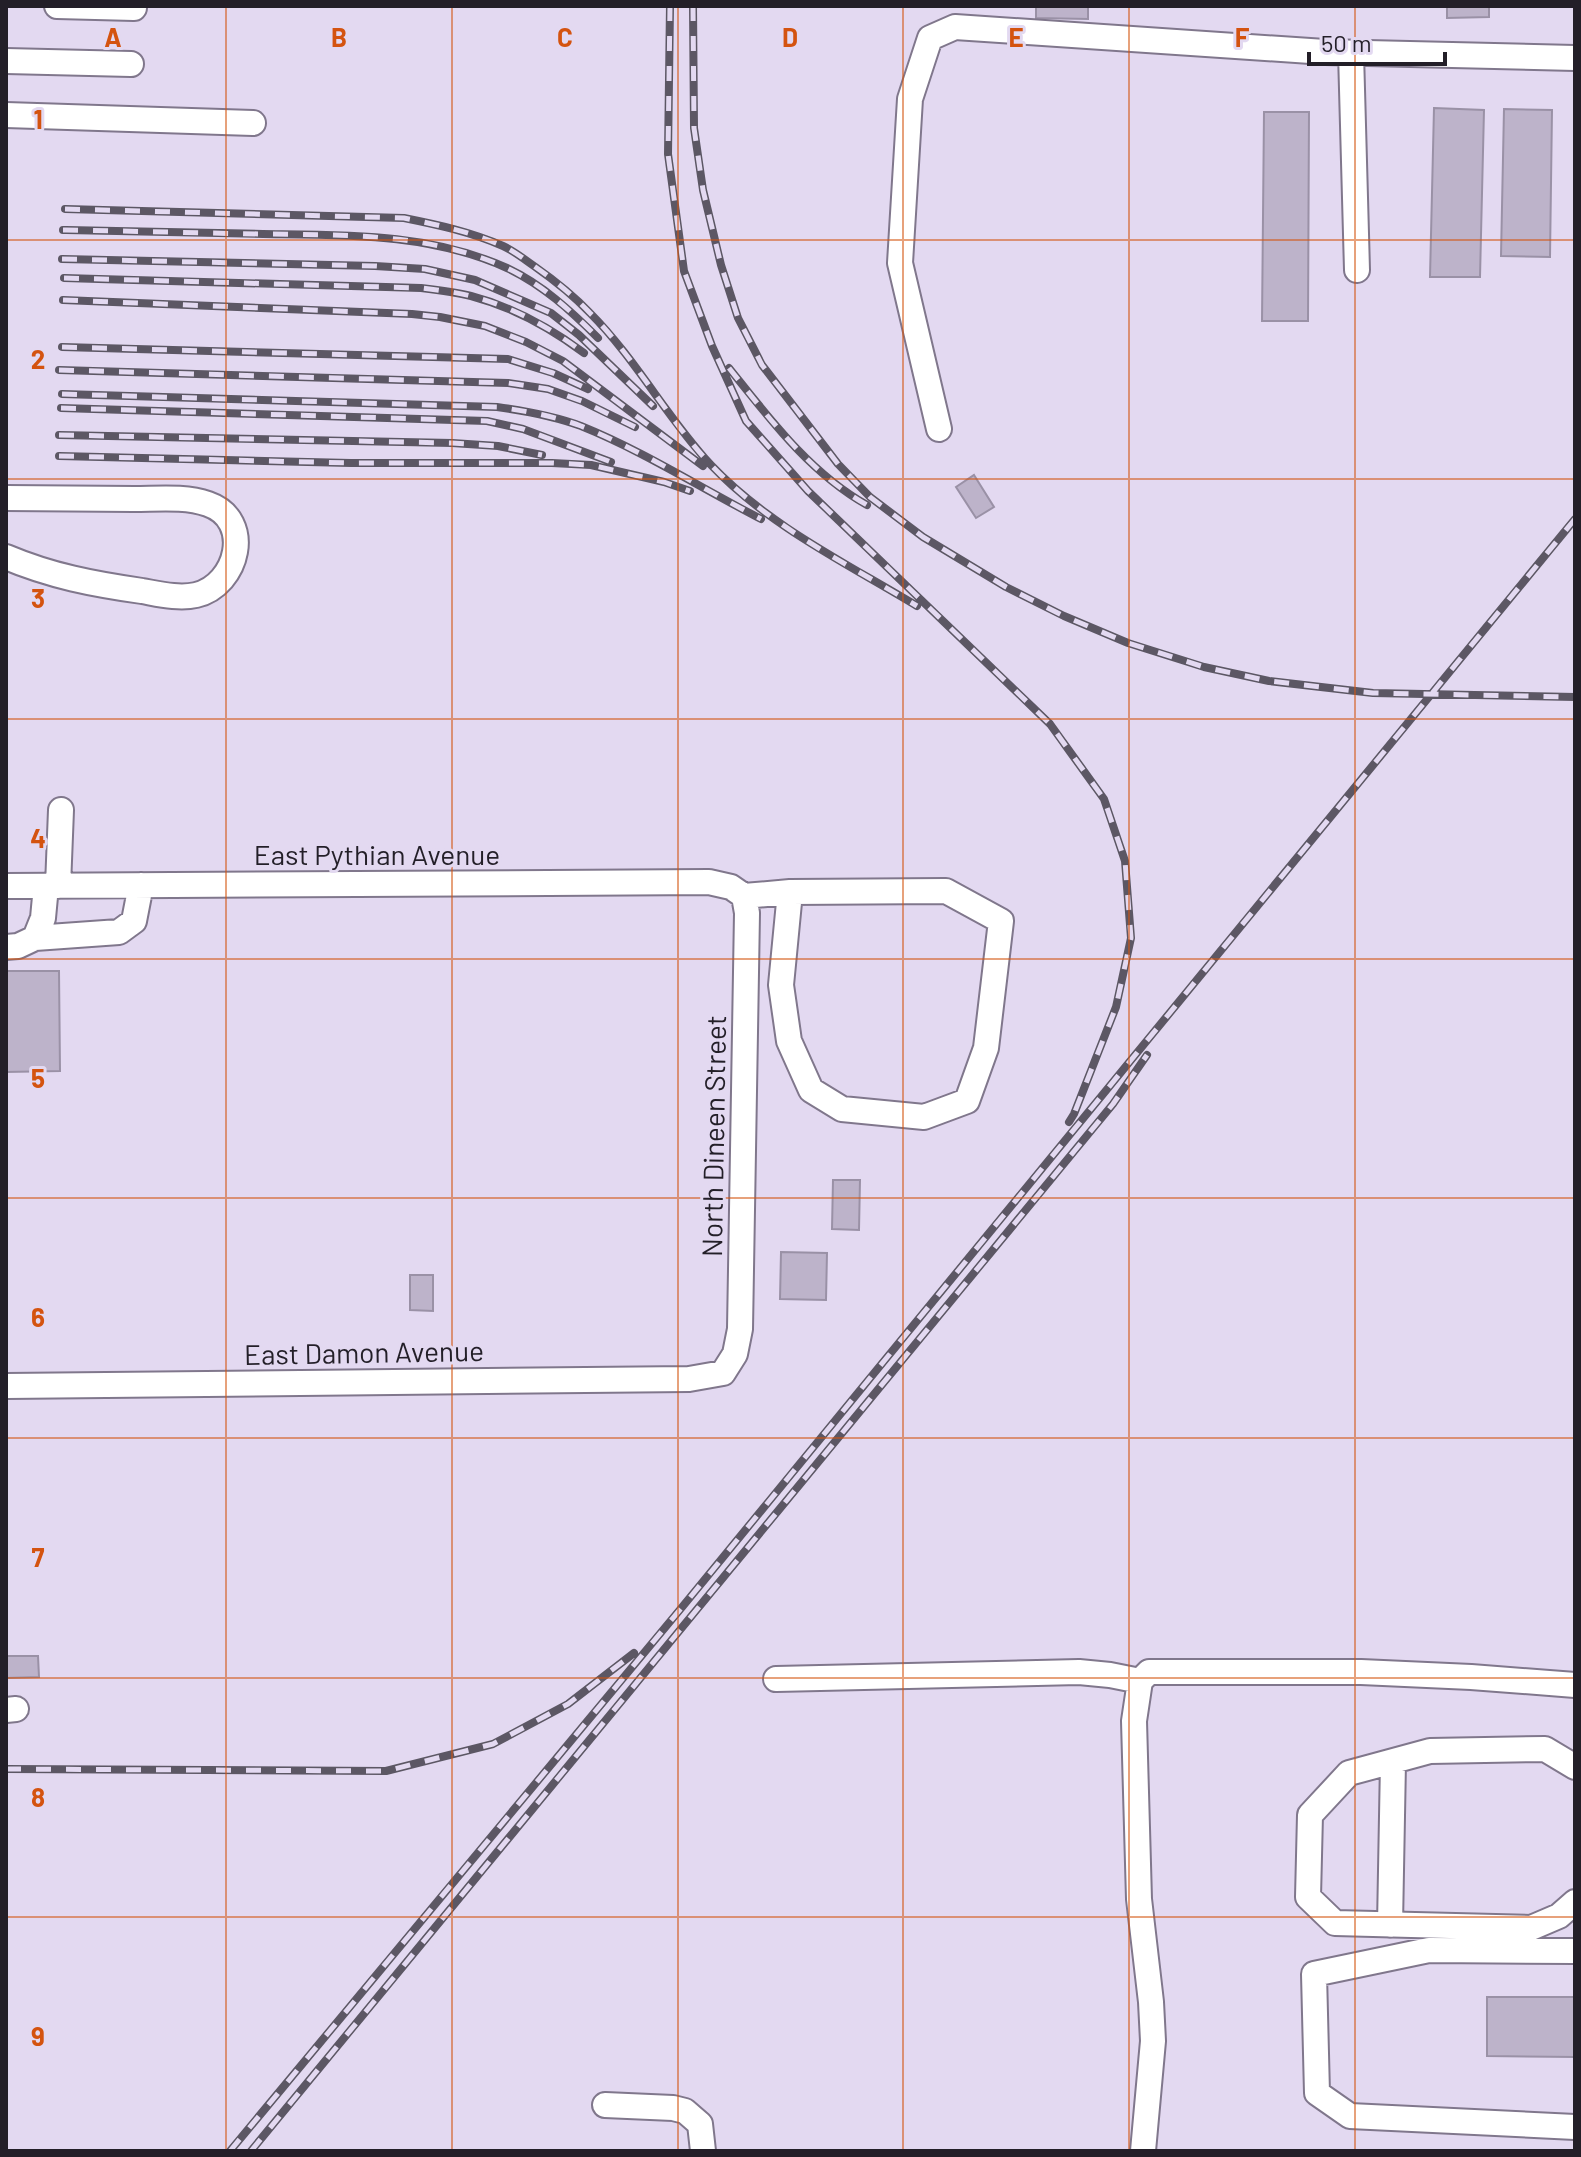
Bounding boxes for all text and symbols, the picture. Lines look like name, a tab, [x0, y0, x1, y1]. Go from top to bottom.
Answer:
scale bar	[1309, 16, 1445, 66]
text: A	[104, 21, 122, 52]
text: B	[331, 21, 347, 52]
text: C	[557, 21, 573, 52]
text: D	[782, 21, 798, 52]
text: E	[1008, 21, 1024, 52]
text: F	[1235, 21, 1250, 52]
text: 50 m	[1321, 28, 1372, 57]
text: 1	[33, 103, 43, 134]
text: 2	[31, 343, 45, 374]
text: 3	[31, 582, 45, 613]
text: 4	[30, 822, 46, 853]
street label: East Pythian Avenue	[254, 837, 500, 871]
street label: North Dineen Street	[694, 1015, 732, 1257]
text: 5	[31, 1062, 45, 1093]
text: 6	[31, 1301, 45, 1332]
street label: East Damon Avenue	[244, 1333, 484, 1371]
text: 7	[32, 1541, 45, 1572]
text: 8	[31, 1781, 45, 1812]
text: 9	[31, 2020, 45, 2051]

